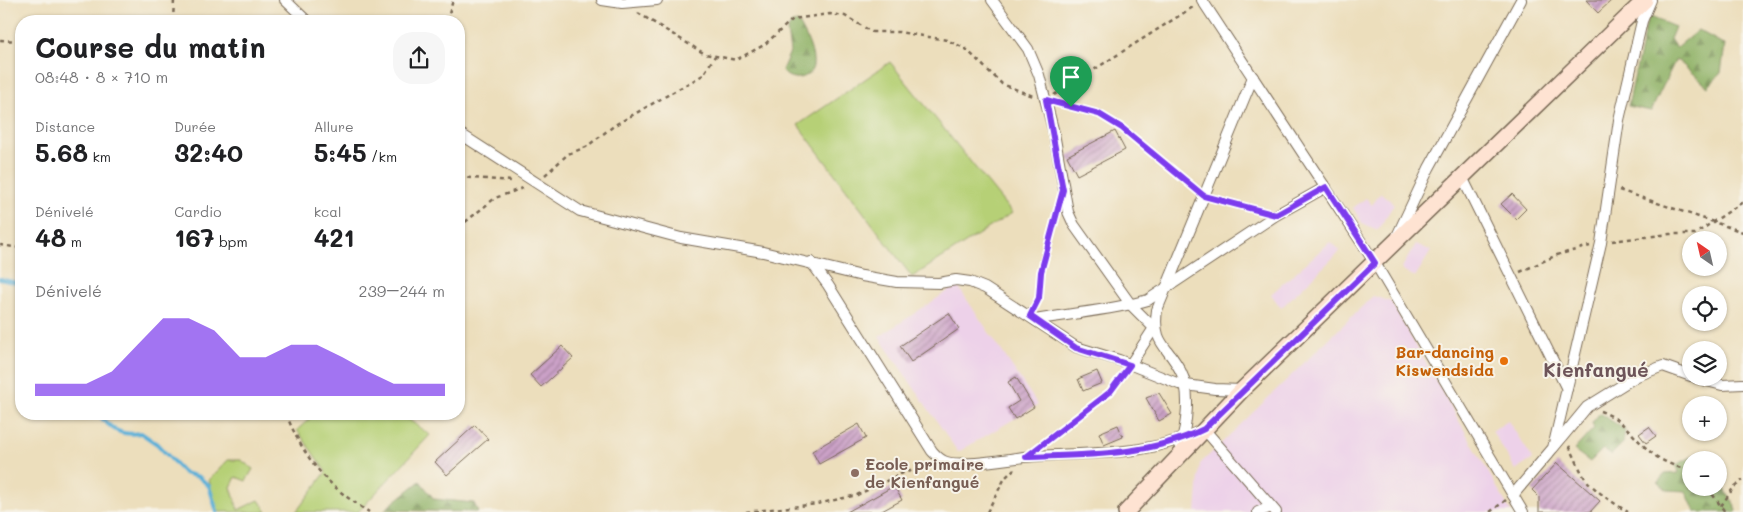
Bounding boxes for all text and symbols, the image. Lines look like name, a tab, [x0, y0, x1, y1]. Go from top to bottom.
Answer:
text: Course du matin	[35, 29, 266, 65]
button: share	[393, 32, 445, 84]
pin	[1050, 56, 1092, 107]
icon: arrive	[1057, 63, 1085, 91]
text: 08:48 · 8 × 710 m	[35, 66, 168, 87]
text: Distance	[35, 117, 95, 136]
text: Durée	[174, 117, 216, 136]
text: Allure	[314, 117, 354, 136]
text: 5.68	[35, 136, 88, 168]
text: 32:40	[174, 136, 243, 168]
text: 5:45	[314, 136, 367, 168]
text: km	[88, 147, 111, 166]
text: /km	[367, 147, 397, 166]
text: Dénivelé	[35, 202, 94, 221]
text: Cardio	[174, 202, 222, 221]
text: kcal	[314, 202, 342, 221]
text: 48	[35, 221, 66, 253]
text: 167	[174, 221, 214, 253]
text: 421	[314, 221, 355, 253]
north arrow	[1682, 231, 1728, 276]
map controls	[1682, 231, 1727, 496]
text: m	[66, 232, 82, 251]
text: bpm	[214, 232, 248, 251]
text: Dénivelé	[35, 280, 102, 301]
text: 239–244 m	[359, 280, 445, 301]
button: locate	[1682, 286, 1727, 331]
place label: Bar-dancing Kiswendsida	[1395, 341, 1494, 380]
button: layers	[1682, 341, 1727, 386]
marker: Bar-dancing Kiswendsida	[1498, 355, 1510, 367]
district label: Kienfangué	[1543, 357, 1649, 382]
button: +	[1682, 396, 1727, 441]
button: −	[1682, 451, 1727, 496]
place label: Ecole primaire de Kienfangué	[865, 453, 984, 492]
marker: Ecole primaire de Kienfangué	[849, 467, 861, 479]

